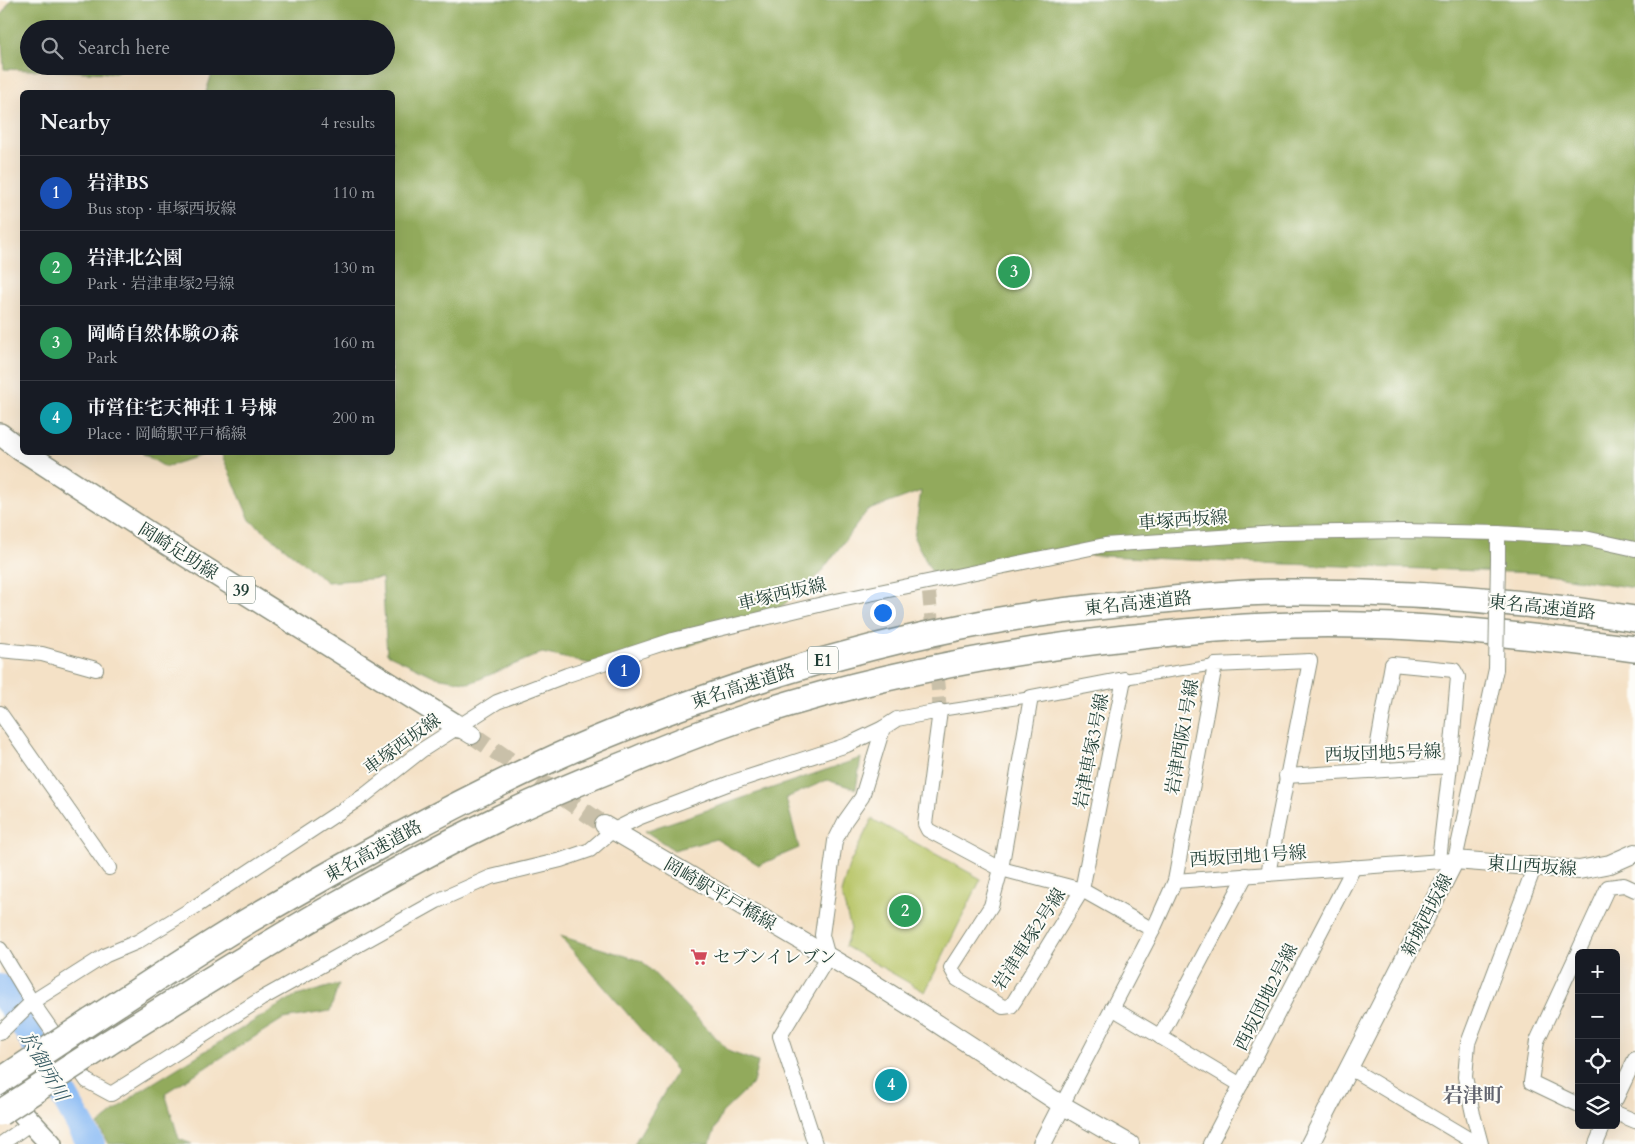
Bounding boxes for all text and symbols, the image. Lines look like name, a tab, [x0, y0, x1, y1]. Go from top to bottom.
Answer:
search box	[20, 20, 395, 75]
icon: search	[38, 34, 66, 62]
text: Search here	[78, 35, 170, 61]
text: Nearby	[40, 108, 111, 137]
text: 4 results	[321, 112, 375, 134]
text: 岩津BS	[87, 170, 149, 196]
text: 1	[52, 182, 60, 204]
text: 110 m	[333, 182, 375, 204]
text: Bus stop · 車塚西坂線	[87, 198, 237, 220]
text: 岩津北公園	[87, 245, 182, 271]
pin: 3	[998, 253, 1030, 291]
text: 2	[52, 257, 60, 279]
text: 130 m	[333, 257, 375, 279]
text: Park · 岩津車塚2号線	[87, 273, 235, 295]
text: 岡崎自然体験の森	[87, 321, 239, 347]
text: 3	[52, 332, 60, 354]
text: 160 m	[333, 332, 375, 354]
text: Park	[87, 347, 118, 369]
text: 市営住宅天神荘１号棟	[87, 395, 277, 421]
text: 4	[52, 407, 60, 429]
text: 200 m	[333, 407, 375, 429]
text: Place · 岡崎駅平戸橋線	[87, 423, 247, 445]
street label: 車塚西坂線	[1137, 505, 1229, 536]
street label: 岡崎足助線	[133, 517, 223, 586]
street label: 車塚西坂線	[735, 572, 829, 617]
road number: 39	[227, 576, 255, 604]
street label: 東名高速道路	[1083, 585, 1193, 622]
street label: 東名高速道路	[1487, 589, 1597, 626]
your location	[870, 600, 896, 626]
road number: E1	[808, 646, 838, 674]
pin: 1	[608, 652, 640, 690]
street label: 東名高速道路	[688, 658, 798, 715]
street label: 岩津西阪1号線	[1160, 677, 1205, 797]
street label: 岩津車塚3号線	[1068, 691, 1115, 811]
street label: 車塚西坂線	[359, 708, 446, 781]
street label: 西坂団地5号線	[1324, 739, 1442, 768]
street label: 東名高速道路	[320, 814, 427, 889]
street label: 西坂団地1号線	[1189, 840, 1307, 873]
street label: 東山西坂線	[1486, 851, 1578, 882]
street label: 岡崎駅平戸橋線	[659, 852, 781, 937]
street label: 新城西坂線	[1396, 869, 1459, 961]
street label: 岩津車塚2号線	[987, 883, 1072, 995]
pin: 2	[889, 892, 921, 930]
street label: 西坂団地2号線	[1229, 939, 1304, 1055]
place label: セブンイレブン	[713, 945, 837, 970]
supermarket icon: セブンイレブン	[689, 947, 709, 967]
map controls	[1575, 949, 1620, 1129]
button: +	[1575, 949, 1620, 994]
button: −	[1575, 994, 1620, 1039]
water label: 於御所川	[14, 1027, 75, 1108]
button: locate	[1575, 1039, 1620, 1084]
pin: 4	[875, 1066, 907, 1104]
district label: 岩津町	[1443, 1082, 1504, 1109]
button: layers	[1575, 1084, 1620, 1129]

